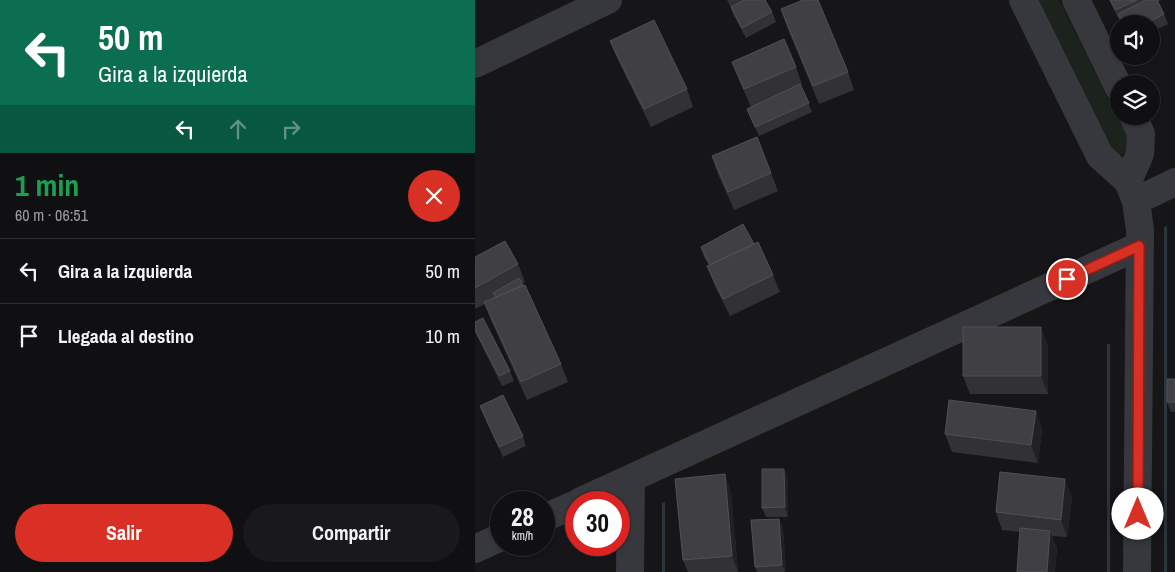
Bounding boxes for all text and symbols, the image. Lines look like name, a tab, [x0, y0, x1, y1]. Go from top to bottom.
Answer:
text: 50 m	[98, 14, 163, 61]
map controls	[1110, 15, 1160, 125]
button: sound	[1110, 15, 1160, 65]
icon: left	[15, 20, 80, 85]
text: Gira a la izquierda	[98, 59, 247, 89]
button: layers	[1110, 75, 1160, 125]
icon: left	[171, 115, 199, 143]
icon: ahead	[224, 115, 252, 143]
icon: right	[277, 115, 305, 143]
text: 1 min	[15, 165, 79, 205]
button: close	[408, 170, 460, 222]
text: 60 m · 06:51	[15, 204, 88, 226]
icon: left	[15, 257, 43, 285]
text: Gira a la izquierda	[58, 258, 192, 284]
text: 50 m	[425, 258, 460, 284]
pin	[1046, 258, 1088, 300]
icon: arrive	[1053, 265, 1081, 293]
icon: arrive	[15, 322, 43, 350]
text: Llegada al destino	[58, 323, 194, 349]
text: 10 m	[425, 323, 460, 349]
position arrow	[1111, 487, 1163, 539]
speed limit sign: 30	[565, 491, 630, 556]
text: 28	[511, 500, 534, 534]
button: Salir	[15, 504, 233, 562]
button: Compartir	[243, 504, 460, 562]
text: km/h	[512, 528, 533, 544]

